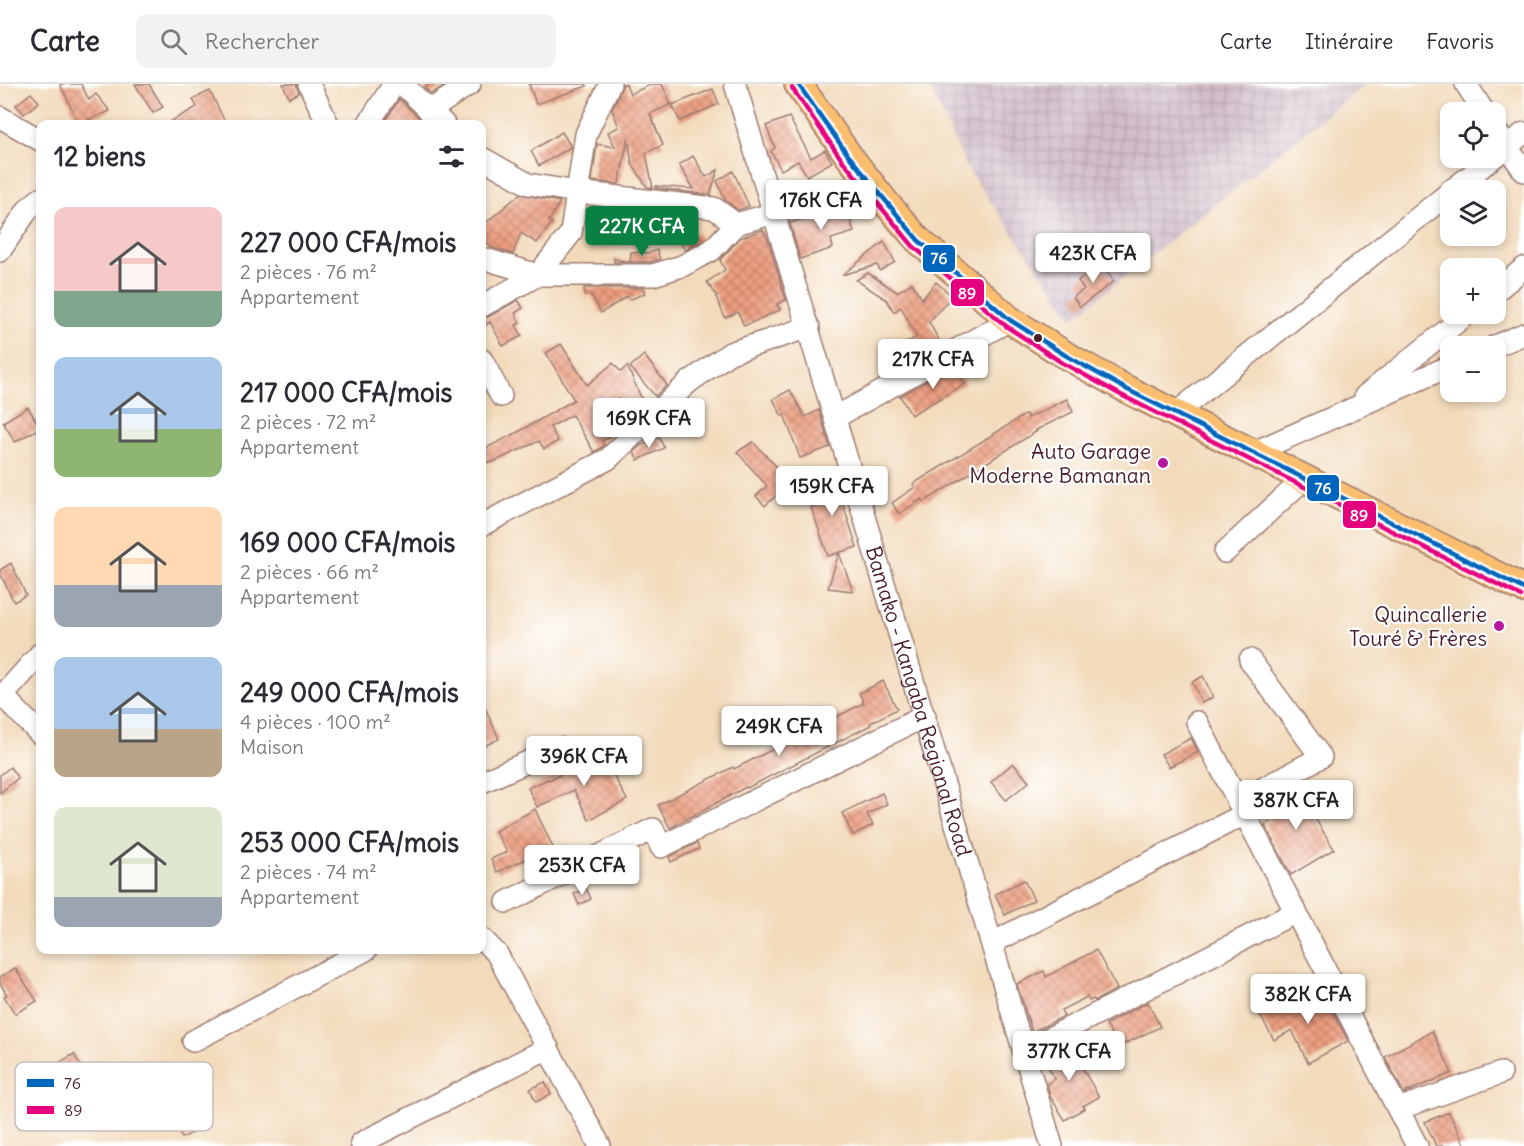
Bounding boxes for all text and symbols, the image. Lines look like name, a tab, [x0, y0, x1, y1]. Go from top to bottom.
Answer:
search box	[136, 14, 556, 68]
text: Carte	[30, 23, 100, 59]
icon: search	[157, 25, 190, 58]
text: Rechercher	[205, 27, 320, 55]
text: Carte	[1220, 28, 1272, 55]
text: Itinéraire	[1305, 28, 1393, 55]
text: Favoris	[1426, 28, 1494, 55]
map controls	[1440, 102, 1506, 402]
button: locate	[1440, 102, 1506, 168]
text: 12 biens	[54, 140, 146, 173]
icon: filters	[435, 140, 468, 173]
pin: 176K CFA	[759, 180, 883, 231]
button: layers	[1440, 180, 1506, 246]
text: 176K CFA	[780, 187, 862, 212]
pin: 227K CFA	[580, 206, 704, 257]
text: 227K CFA	[599, 213, 685, 238]
text: 227 000 CFA/mois	[240, 226, 456, 259]
icon: home	[102, 231, 174, 303]
pin: 423K CFA	[1031, 233, 1155, 284]
text: 423K CFA	[1049, 240, 1137, 265]
line badge: 76	[922, 244, 956, 273]
text: 76	[931, 248, 947, 268]
button: +	[1440, 258, 1506, 324]
text: 2 pièces · 76 m²	[240, 259, 377, 284]
line badge: 89	[950, 278, 985, 307]
text: 89	[958, 283, 976, 303]
text: Appartement	[240, 284, 359, 309]
unlabelled marker	[1032, 332, 1044, 344]
button: −	[1440, 336, 1506, 402]
pin: 217K CFA	[871, 339, 995, 390]
text: 217K CFA	[892, 346, 974, 371]
text: 217 000 CFA/mois	[240, 376, 452, 409]
icon: home	[102, 381, 174, 453]
pin: 169K CFA	[587, 398, 711, 449]
text: 169K CFA	[607, 405, 691, 430]
text: 2 pièces · 72 m²	[240, 409, 377, 434]
text: Appartement	[240, 434, 359, 459]
place label: Auto Garage Moderne Bamanan	[969, 438, 1151, 489]
marker: Auto Garage Moderne Bamanan	[1156, 456, 1170, 470]
pin: 159K CFA	[770, 466, 894, 517]
text: 159K CFA	[790, 473, 874, 498]
line badge: 76	[1306, 474, 1340, 502]
text: 76	[1315, 478, 1331, 498]
line badge: 89	[1342, 500, 1377, 529]
text: 89	[1350, 505, 1368, 525]
text: 169 000 CFA/mois	[240, 526, 455, 559]
icon: home	[102, 531, 174, 603]
street label: Bamako - Kangaba Regional Road	[860, 543, 978, 860]
text: 2 pièces · 66 m²	[240, 559, 379, 584]
text: Appartement	[240, 584, 359, 609]
place label: Quincallerie Touré & Frères	[1349, 601, 1487, 652]
marker: Quincallerie Touré & Frères	[1492, 619, 1506, 633]
text: 249 000 CFA/mois	[240, 676, 459, 709]
icon: home	[102, 681, 174, 753]
pin: 249K CFA	[717, 706, 841, 757]
text: 4 pièces · 100 m²	[240, 709, 391, 734]
text: 249K CFA	[735, 713, 823, 738]
text: Maison	[240, 734, 304, 759]
pin: 396K CFA	[522, 736, 646, 787]
text: 396K CFA	[540, 743, 628, 768]
pin: 387K CFA	[1234, 780, 1358, 831]
text: 387K CFA	[1253, 787, 1339, 812]
text: 253 000 CFA/mois	[240, 826, 459, 859]
icon: home	[102, 831, 174, 903]
pin: 253K CFA	[520, 845, 644, 896]
text: 253K CFA	[538, 852, 626, 877]
text: 2 pièces · 74 m²	[240, 859, 377, 884]
text: Appartement	[240, 884, 359, 909]
pin: 382K CFA	[1246, 974, 1370, 1025]
text: 382K CFA	[1264, 981, 1352, 1006]
pin: 377K CFA	[1007, 1031, 1131, 1082]
text: 377K CFA	[1027, 1038, 1111, 1063]
legend	[15, 1062, 213, 1131]
text: 76	[64, 1073, 81, 1093]
text: 89	[64, 1100, 82, 1120]

